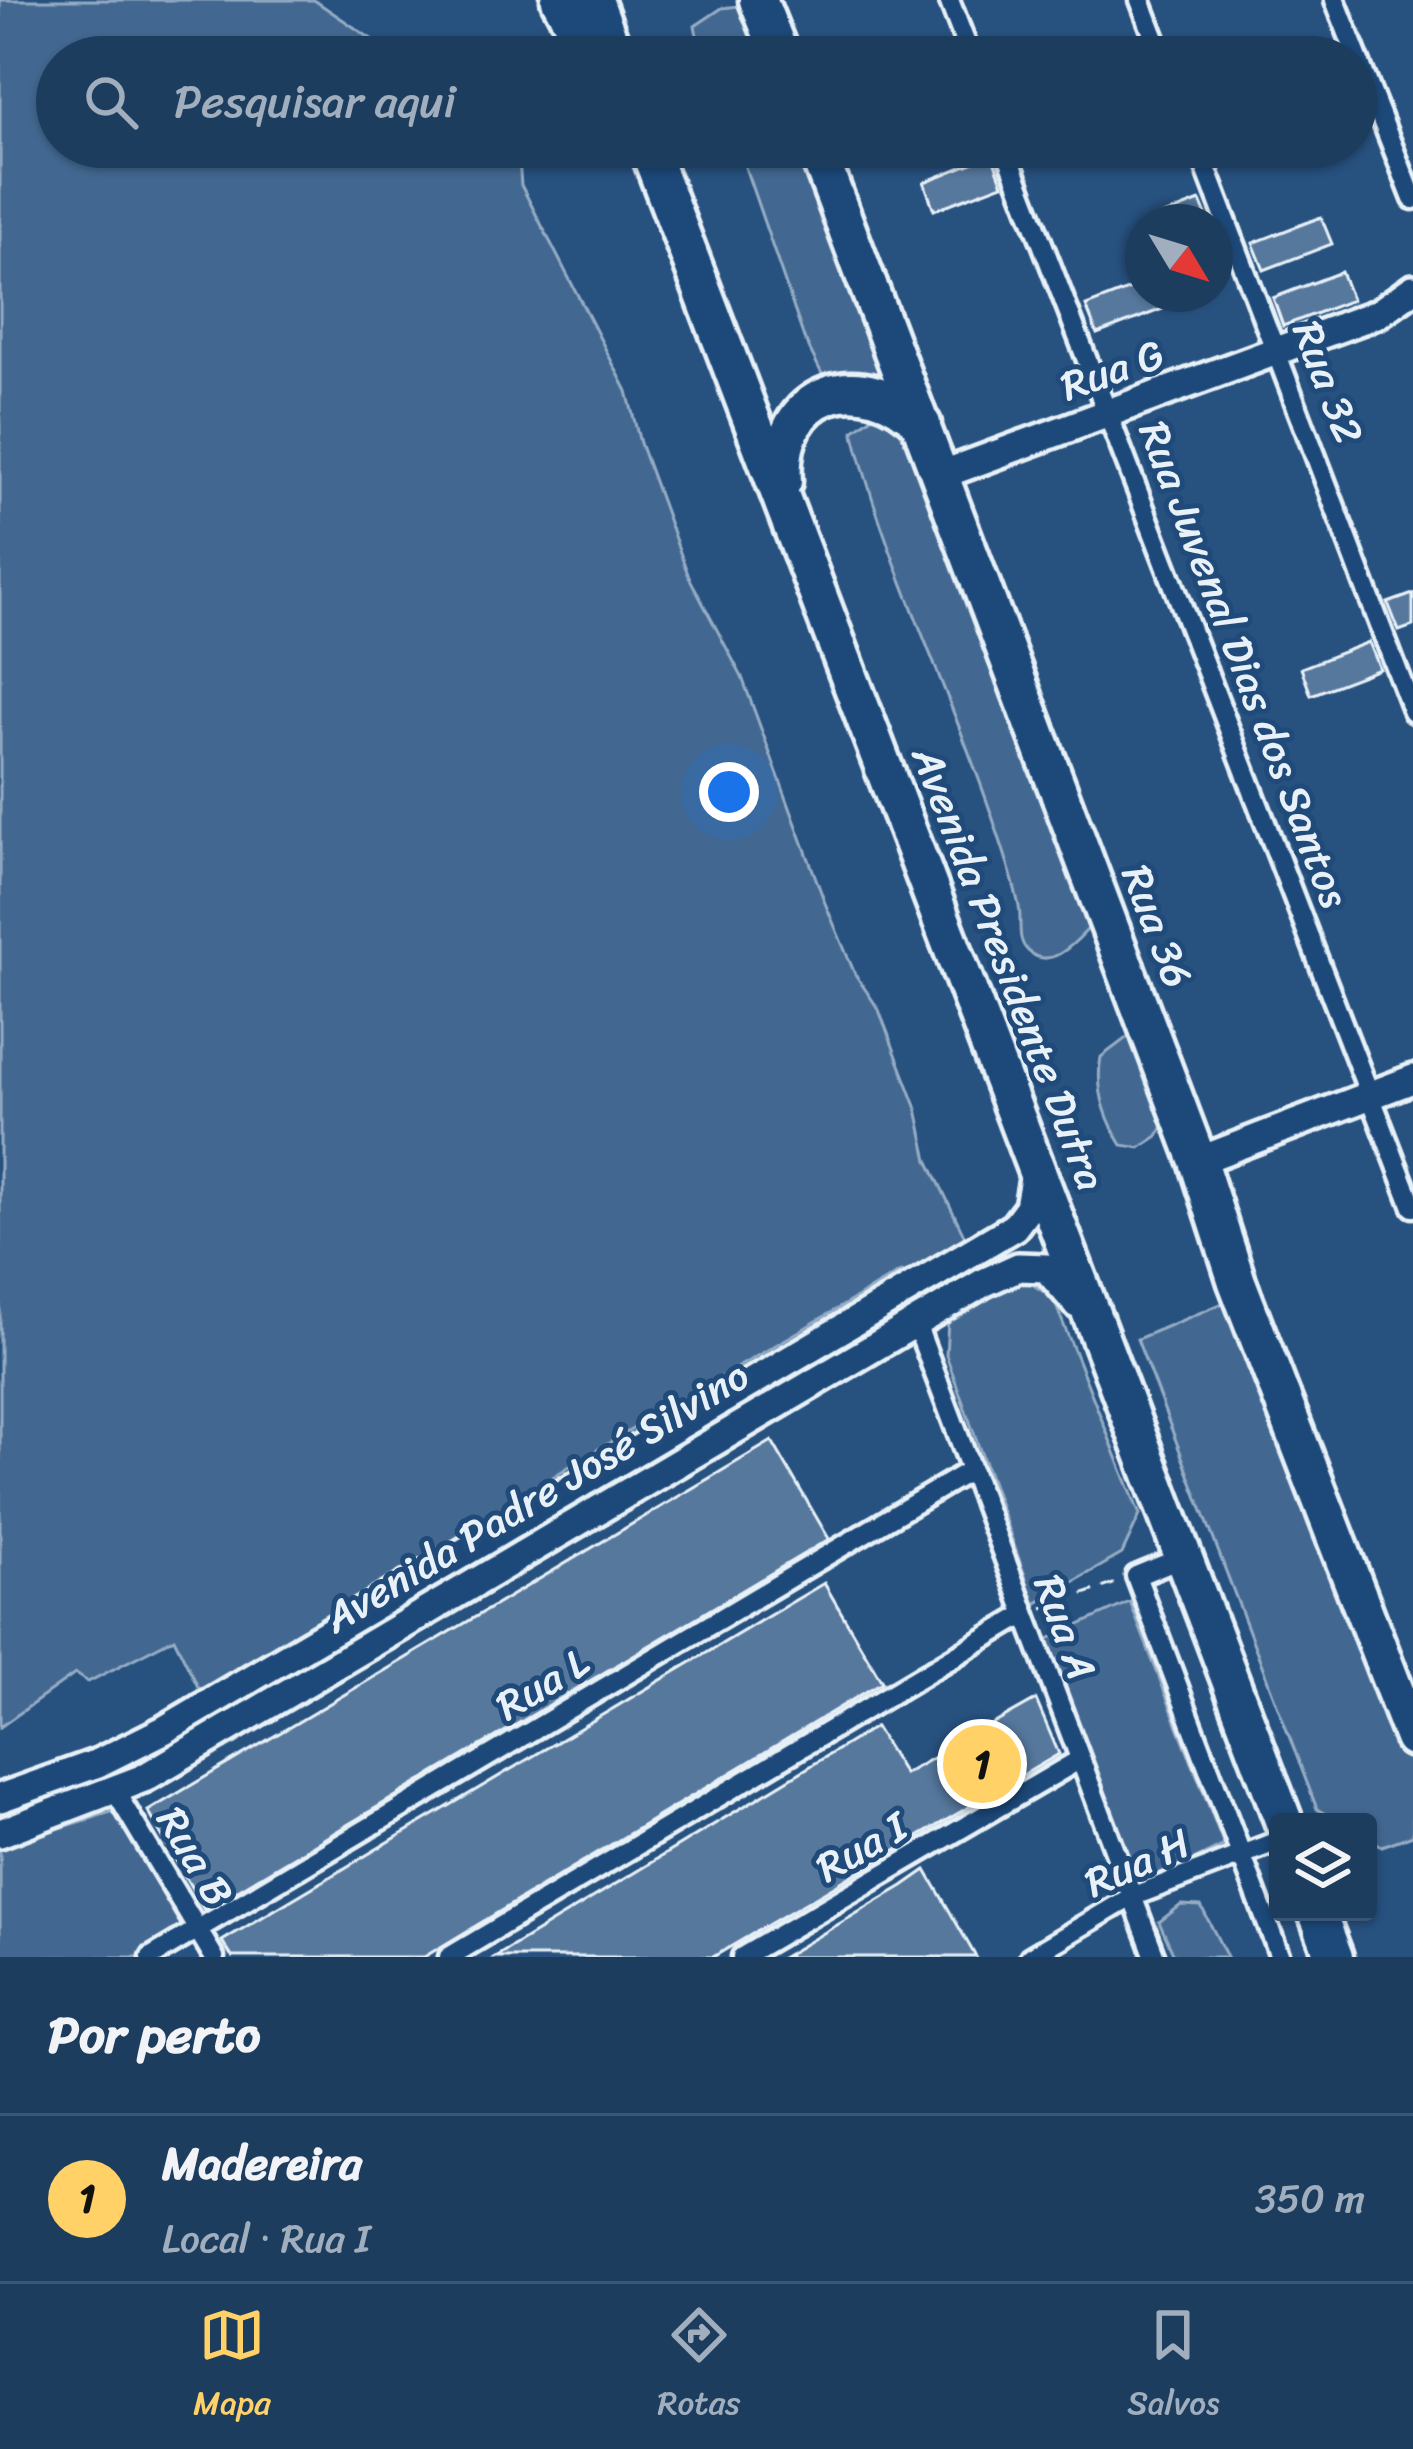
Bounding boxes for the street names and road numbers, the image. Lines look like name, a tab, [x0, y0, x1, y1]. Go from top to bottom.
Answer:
street label: Rua 32	[1271, 310, 1385, 455]
street label: Rua G	[1050, 317, 1175, 423]
street label: Rua Juvenal Dias dos Santos	[1117, 410, 1371, 919]
street label: Avenida Presidente Dutra	[890, 734, 1128, 1201]
street label: Rua 36	[1100, 854, 1214, 999]
street label: Avenida Padre José Silvino	[308, 1340, 764, 1654]
street label: Rua A	[1012, 1564, 1118, 1691]
street label: Rua L	[481, 1626, 605, 1741]
street label: Rua I	[801, 1789, 924, 1903]
street label: Rua B	[136, 1792, 254, 1921]
street label: Rua H	[1072, 1807, 1203, 1919]

